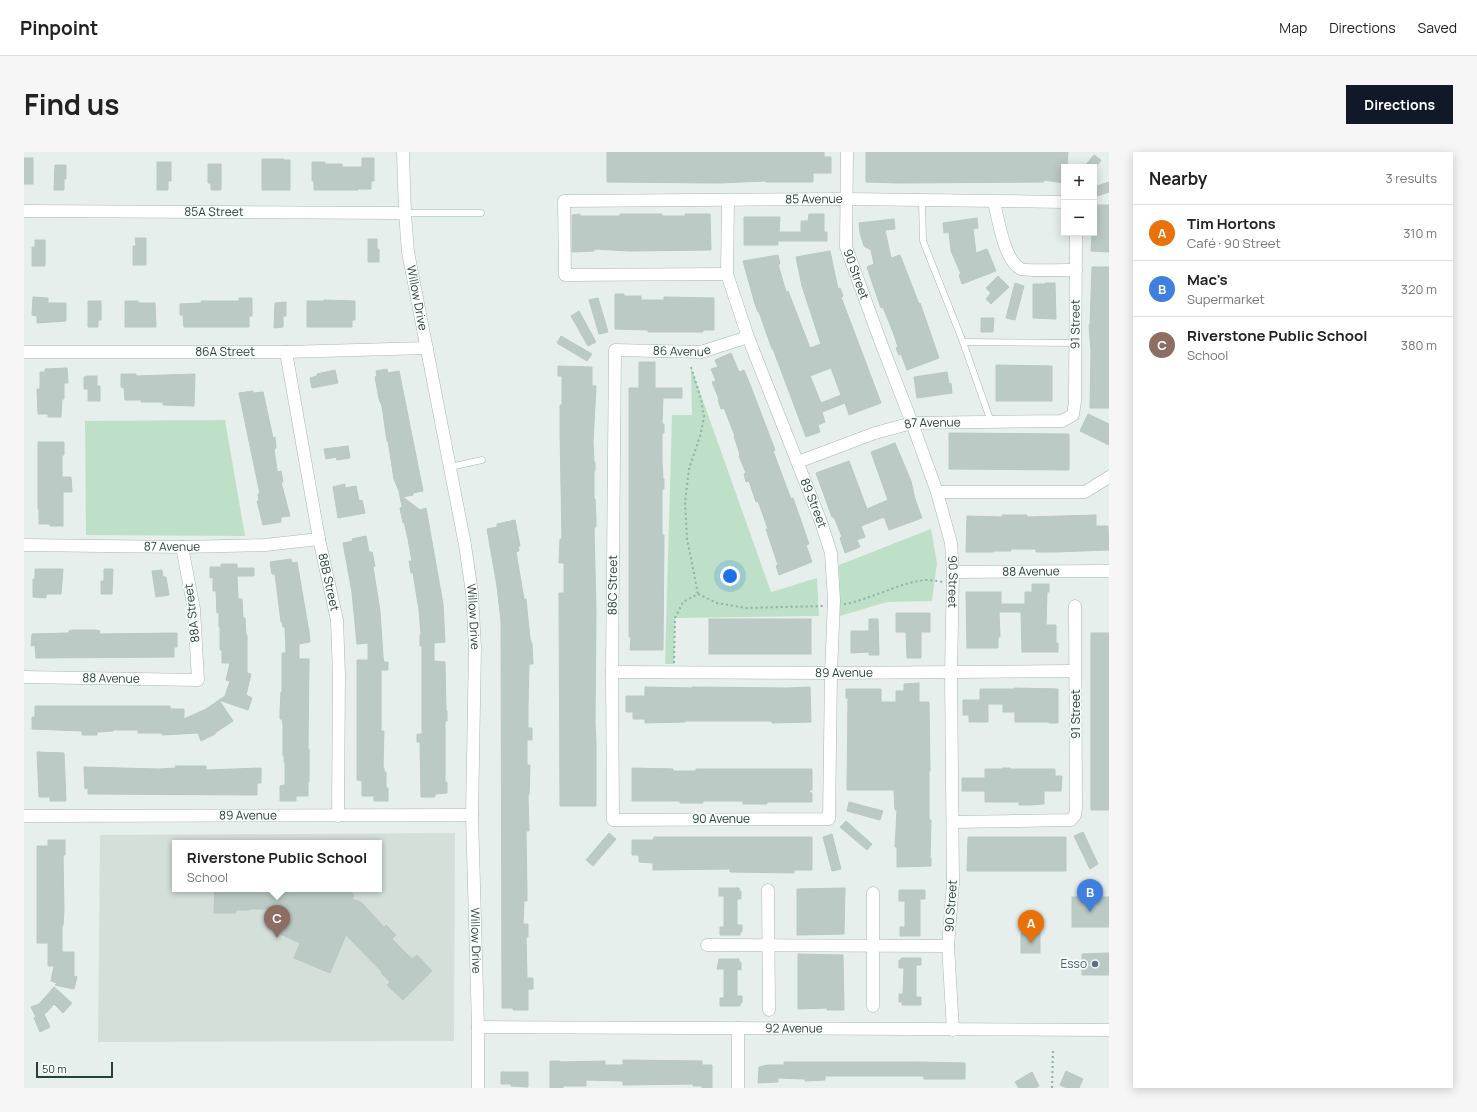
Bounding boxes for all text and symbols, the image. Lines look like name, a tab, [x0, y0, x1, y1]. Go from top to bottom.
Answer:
text: Pinpoint	[20, 15, 98, 41]
text: Map	[1279, 18, 1307, 37]
text: Directions	[1329, 18, 1396, 37]
text: Saved	[1418, 18, 1457, 37]
text: Find us	[24, 85, 119, 123]
button: Directions	[1346, 85, 1453, 124]
map controls	[1061, 164, 1097, 236]
button: +	[1061, 164, 1097, 200]
text: Nearby	[1149, 167, 1207, 190]
text: 3 results	[1385, 169, 1437, 187]
street label: 85 Avenue	[785, 190, 843, 207]
button: −	[1061, 200, 1097, 236]
street label: 85A Street	[184, 203, 244, 220]
text: Tim Hortons	[1187, 213, 1276, 234]
text: A	[1158, 224, 1166, 242]
text: 310 m	[1403, 224, 1437, 242]
text: Café · 90 Street	[1187, 234, 1281, 252]
street label: 90 Street	[839, 247, 873, 302]
street label: Willow Drive	[403, 264, 432, 332]
text: Mac's	[1187, 269, 1228, 290]
text: B	[1158, 280, 1166, 298]
text: 320 m	[1401, 280, 1437, 298]
text: Supermarket	[1187, 290, 1265, 308]
street label: 91 Street	[1066, 299, 1084, 349]
text: Riverstone Public School	[1187, 325, 1367, 346]
text: C	[1157, 336, 1167, 354]
text: 380 m	[1401, 336, 1437, 354]
street label: 86 Avenue	[653, 340, 713, 360]
street label: 86A Street	[195, 343, 255, 360]
text: School	[1187, 346, 1228, 364]
street label: 87 Avenue	[902, 413, 961, 433]
street label: 89 Street	[797, 476, 831, 530]
street label: 87 Avenue	[144, 538, 200, 555]
street label: 88B Street	[314, 551, 344, 613]
street label: 88C Street	[604, 555, 621, 615]
street label: 90 Street	[944, 555, 962, 608]
street label: 88 Avenue	[1002, 562, 1060, 580]
your location	[720, 566, 740, 586]
street label: 88A Street	[179, 582, 204, 643]
street label: Willow Drive	[463, 583, 484, 650]
street label: 89 Avenue	[815, 664, 873, 681]
street label: 88 Avenue	[82, 669, 140, 687]
street label: 91 Street	[1067, 689, 1084, 739]
street label: 89 Avenue	[219, 806, 277, 824]
street label: 90 Avenue	[692, 810, 750, 827]
popup	[172, 840, 382, 892]
text: Riverstone Public School	[187, 847, 367, 868]
text: School	[187, 868, 228, 886]
street label: 90 Street	[940, 879, 961, 933]
pin: B	[1077, 879, 1103, 912]
pin: C	[264, 905, 290, 938]
street label: Willow Drive	[467, 907, 485, 974]
pin: A	[1018, 910, 1044, 943]
place label: Esso	[1060, 955, 1087, 972]
marker: Esso	[1090, 959, 1100, 969]
street label: 92 Avenue	[765, 1019, 823, 1037]
scale bar	[36, 1060, 113, 1079]
text: 50 m	[42, 1061, 67, 1076]

